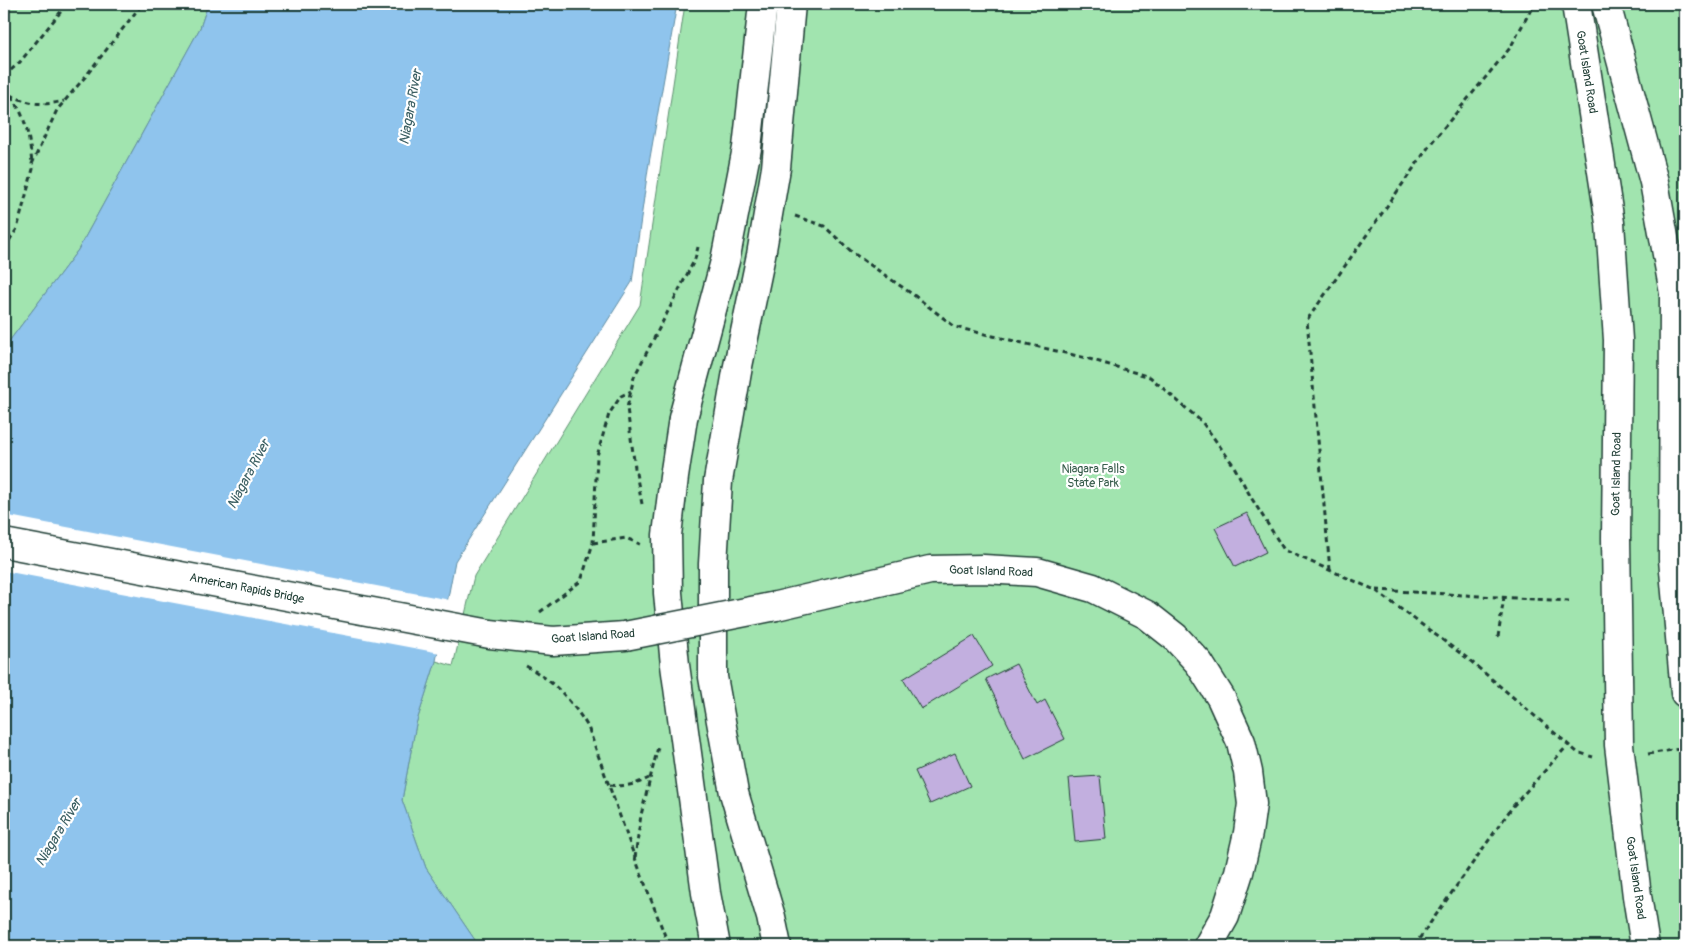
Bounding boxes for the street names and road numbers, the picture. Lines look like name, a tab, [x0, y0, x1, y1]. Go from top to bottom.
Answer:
street label: Goat Island Road	[1573, 29, 1601, 115]
street label: Goat Island Road	[1608, 432, 1625, 516]
street label: Goat Island Road	[949, 563, 1033, 580]
street label: American Rapids Bridge	[188, 570, 306, 607]
street label: Goat Island Road	[551, 626, 636, 647]
street label: Goat Island Road	[1622, 835, 1649, 921]

